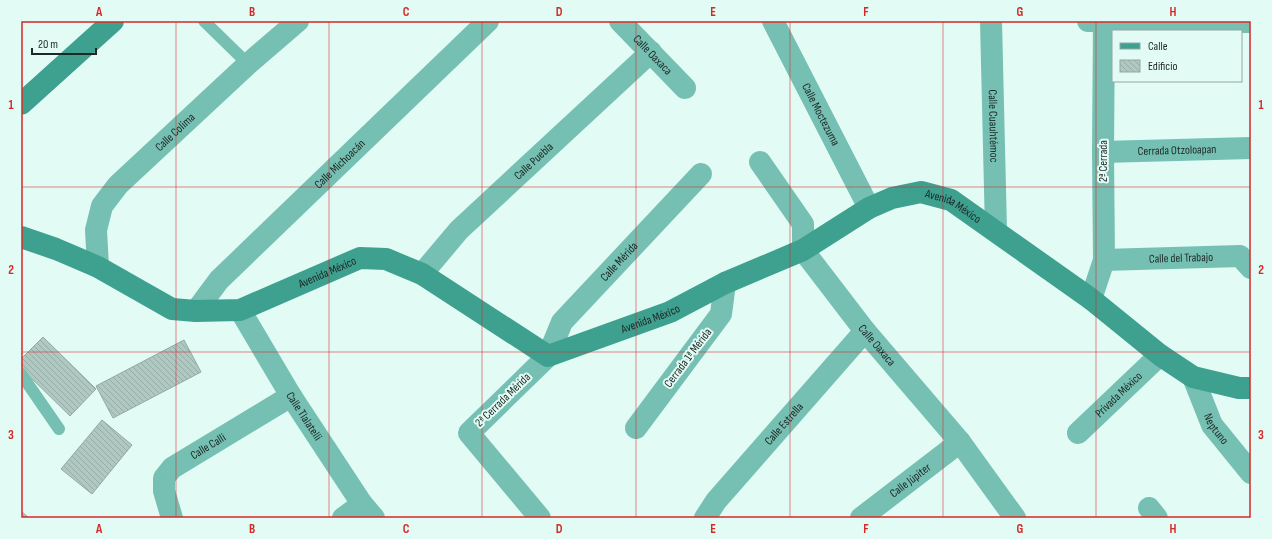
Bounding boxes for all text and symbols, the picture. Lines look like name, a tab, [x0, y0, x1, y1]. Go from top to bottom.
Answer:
text: A	[95, 4, 103, 20]
text: B	[249, 4, 255, 20]
text: C	[403, 4, 410, 20]
text: D	[556, 4, 563, 20]
text: E	[710, 4, 716, 20]
text: F	[863, 4, 869, 20]
text: G	[1017, 4, 1024, 20]
text: H	[1170, 4, 1177, 20]
scale bar	[32, 30, 96, 56]
legend	[1112, 30, 1242, 82]
street label: Calle Oaxaca	[630, 31, 676, 78]
text: 20 m	[38, 37, 58, 52]
text: Calle	[1148, 39, 1168, 54]
text: Edificio	[1148, 59, 1177, 74]
street label: Calle Moctezuma	[799, 81, 843, 149]
street label: Calle Cuauhtémoc	[985, 89, 1002, 163]
text: 1	[8, 97, 14, 113]
text: 1	[1258, 97, 1264, 113]
street label: Calle Colima	[152, 109, 198, 154]
street label: Calle Michoacán	[311, 136, 368, 192]
street label: Calle Puebla	[511, 139, 557, 183]
street label: 2ª Cerrada	[1096, 140, 1111, 182]
street label: Cerrada Otzoloapan	[1137, 141, 1217, 159]
street label: Avenida México	[923, 186, 984, 227]
street label: Calle Mérida	[597, 238, 641, 284]
street label: Calle del Trabajo	[1149, 249, 1213, 266]
street label: Avenida México	[295, 253, 359, 292]
text: 2	[8, 262, 14, 278]
text: 2	[1258, 262, 1264, 278]
street label: Avenida México	[618, 301, 682, 337]
street label: Calle Oaxaca	[855, 321, 899, 369]
street label: Cerrada 1ª Mérida	[661, 325, 715, 391]
street label: Privada México	[1092, 368, 1145, 420]
street label: 2ª Cerrada Mérida	[472, 370, 534, 430]
street label: Calle Tlalatelli	[283, 389, 326, 443]
street label: Calle Estrella	[761, 399, 807, 448]
street label: Neptuno	[1201, 411, 1232, 447]
text: 3	[8, 427, 14, 443]
text: 3	[1258, 427, 1264, 443]
street label: Calle Calli	[188, 430, 228, 463]
street label: Calle Júpiter	[887, 459, 934, 501]
text: A	[95, 521, 103, 537]
text: B	[249, 521, 255, 537]
text: C	[403, 521, 410, 537]
text: D	[556, 521, 563, 537]
text: E	[710, 521, 716, 537]
text: F	[863, 521, 869, 537]
text: G	[1017, 521, 1024, 537]
text: H	[1170, 521, 1177, 537]

